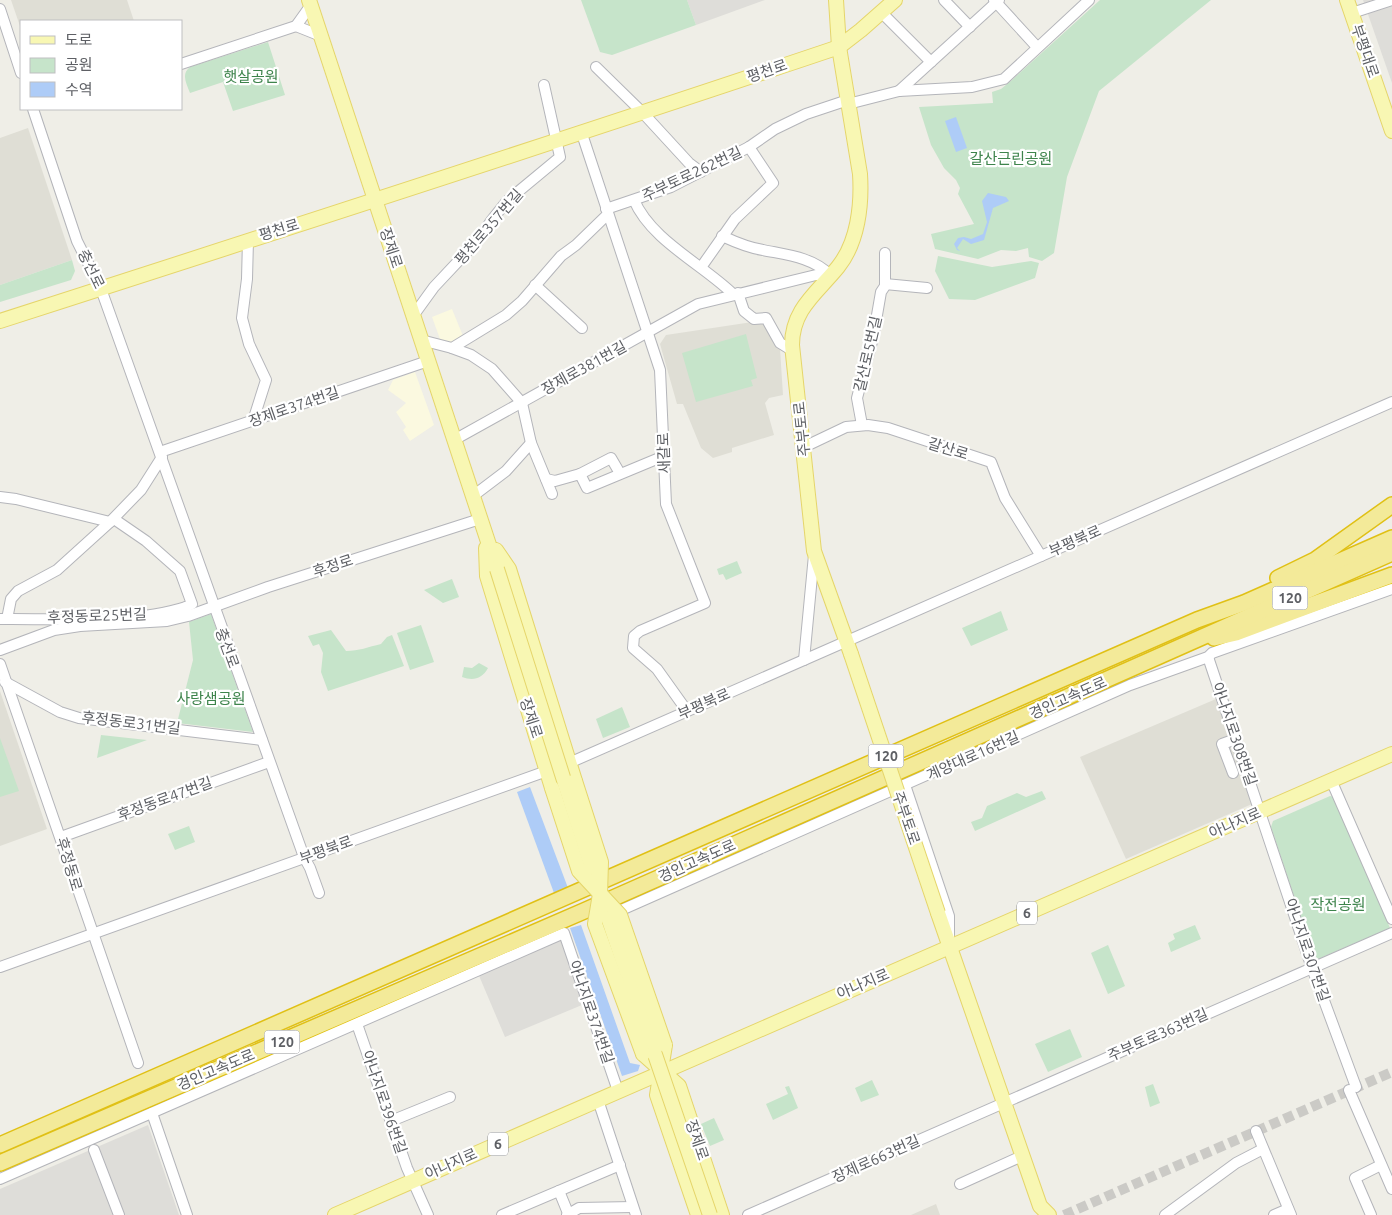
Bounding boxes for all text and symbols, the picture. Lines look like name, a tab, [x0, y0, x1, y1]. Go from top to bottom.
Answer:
legend	[20, 20, 182, 110]
street label: 부평대로	[1348, 22, 1382, 80]
text: 도로	[65, 31, 93, 48]
text: 공원	[65, 56, 93, 73]
street label: 평천로	[744, 56, 789, 85]
park label: 햇살공원	[223, 68, 279, 85]
text: 수역	[65, 81, 93, 98]
street label: 주부토로262번길	[639, 143, 744, 204]
park label: 갈산근린공원	[970, 150, 1052, 167]
street label: 평천로357번길	[451, 185, 526, 268]
street label: 평천로	[257, 215, 301, 244]
street label: 장제로	[377, 226, 406, 270]
street label: 충선로	[75, 246, 108, 291]
street label: 갈산로5번길	[851, 314, 885, 394]
street label: 장제로381번길	[538, 337, 629, 398]
street label: 장제로374번길	[246, 383, 341, 430]
street label: 주부토로	[790, 401, 813, 457]
street label: 새갈로	[654, 432, 673, 474]
street label: 갈산로	[926, 434, 970, 463]
street label: 부평북로	[1046, 522, 1103, 560]
street label: 후정로	[311, 551, 355, 580]
road number: 120	[1272, 586, 1308, 610]
street label: 후정동로25번길	[47, 605, 147, 626]
street label: 충선로	[212, 625, 243, 670]
street label: 경인고속도로	[1027, 673, 1109, 722]
street label: 아나지로308번길	[1209, 680, 1260, 788]
street label: 부평북로	[675, 685, 732, 723]
park label: 사랑샘공원	[176, 690, 246, 707]
street label: 장제로	[517, 696, 546, 740]
street label: 후정동로31번길	[81, 708, 182, 737]
street label: 계양대로16번길	[924, 727, 1022, 784]
road number: 120	[868, 744, 904, 768]
street label: 후정동로47번길	[115, 773, 215, 824]
street label: 주부토로	[889, 789, 923, 847]
street label: 아나지로	[1206, 804, 1263, 842]
street label: 부평북로	[297, 832, 355, 867]
street label: 후정동로	[53, 835, 86, 893]
street label: 경인고속도로	[656, 836, 738, 885]
street label: 아나지로307번길	[1282, 896, 1333, 1004]
park label: 작전공원	[1310, 896, 1366, 913]
road number: 6	[1017, 901, 1037, 924]
street label: 아나지로374번길	[566, 958, 617, 1066]
street label: 아나지로	[834, 965, 892, 1002]
street label: 주부토로363번길	[1105, 1005, 1211, 1064]
road number: 120	[264, 1030, 300, 1054]
street label: 경인고속도로	[174, 1046, 257, 1094]
street label: 아나지로396번길	[359, 1048, 410, 1156]
street label: 장제로	[683, 1117, 712, 1162]
road number: 6	[488, 1132, 508, 1156]
street label: 장제로663번길	[829, 1132, 922, 1186]
street label: 아나지로	[422, 1145, 479, 1183]

